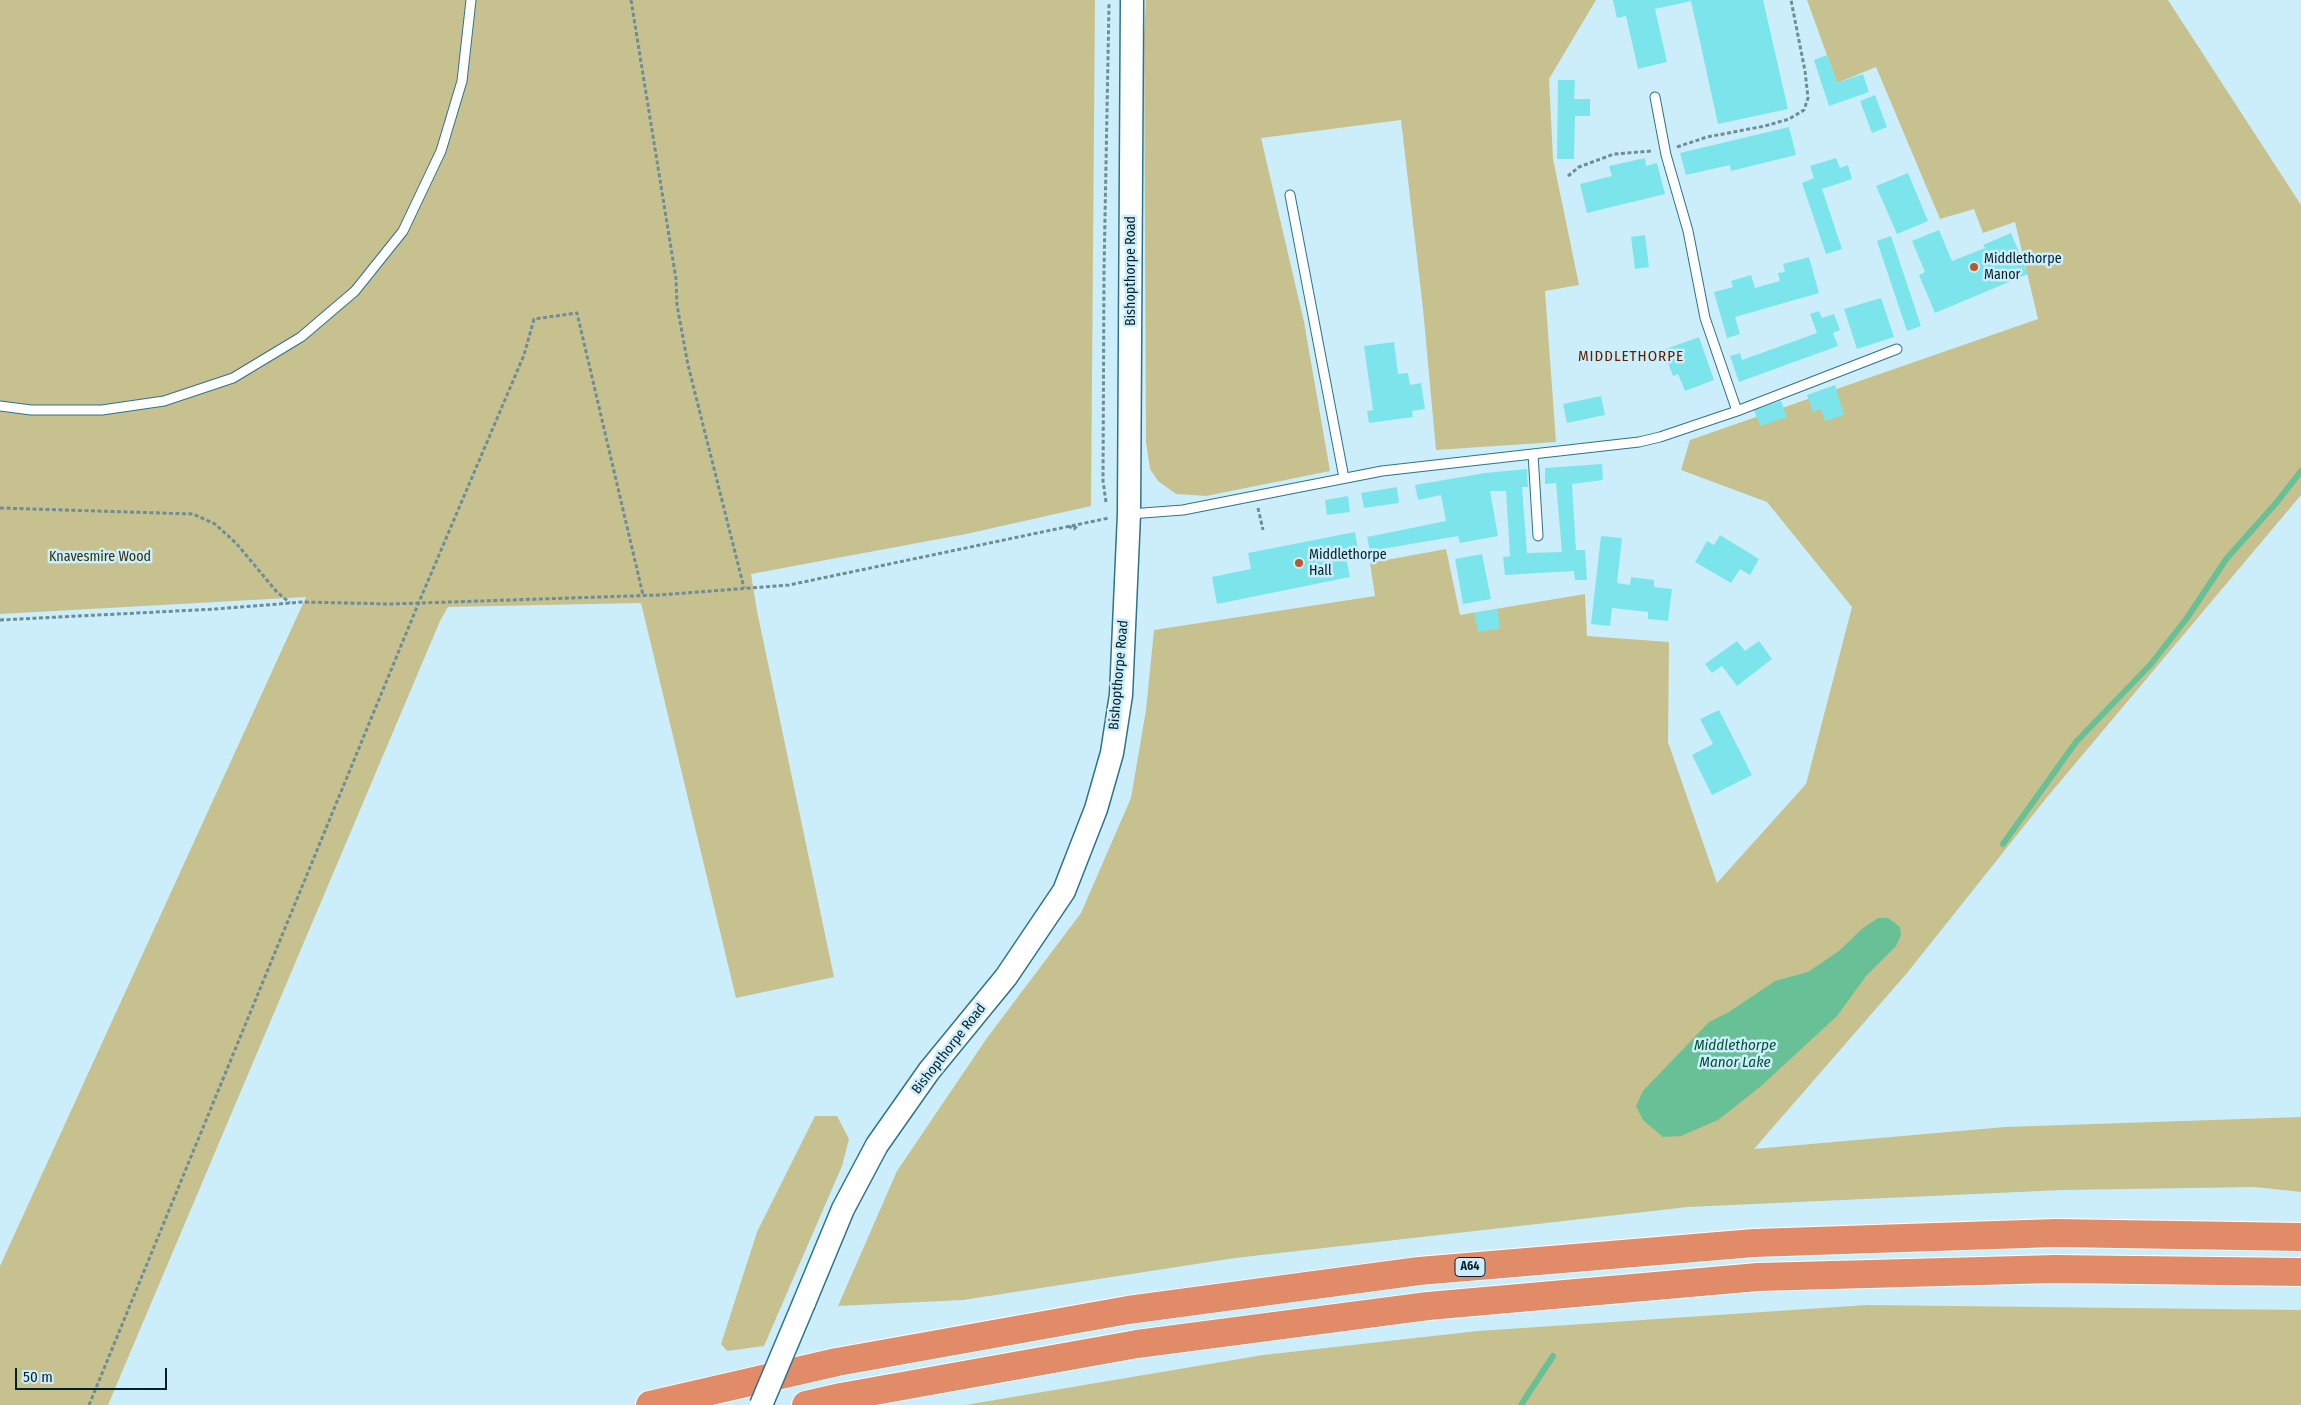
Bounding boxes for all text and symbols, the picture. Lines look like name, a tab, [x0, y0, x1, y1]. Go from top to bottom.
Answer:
street label: Bishopthorpe Road	[1123, 216, 1139, 326]
place label: Middlethorpe Manor	[1984, 251, 2062, 284]
marker: Middlethorpe Manor	[1968, 261, 1980, 273]
district label: MIDDLETHORPE	[1576, 348, 1686, 366]
place label: Middlethorpe Hall	[1309, 547, 1387, 580]
park label: Knavesmire Wood	[49, 549, 151, 565]
marker: Middlethorpe Hall	[1293, 557, 1305, 569]
street label: Bishopthorpe Road	[1106, 619, 1132, 731]
street label: Bishopthorpe Road	[908, 1000, 990, 1098]
water label: Middlethorpe Manor Lake	[1694, 1037, 1776, 1072]
road number: A64	[1455, 1258, 1485, 1276]
scale bar	[18, 1358, 170, 1390]
text: 50 m	[23, 1368, 53, 1386]

